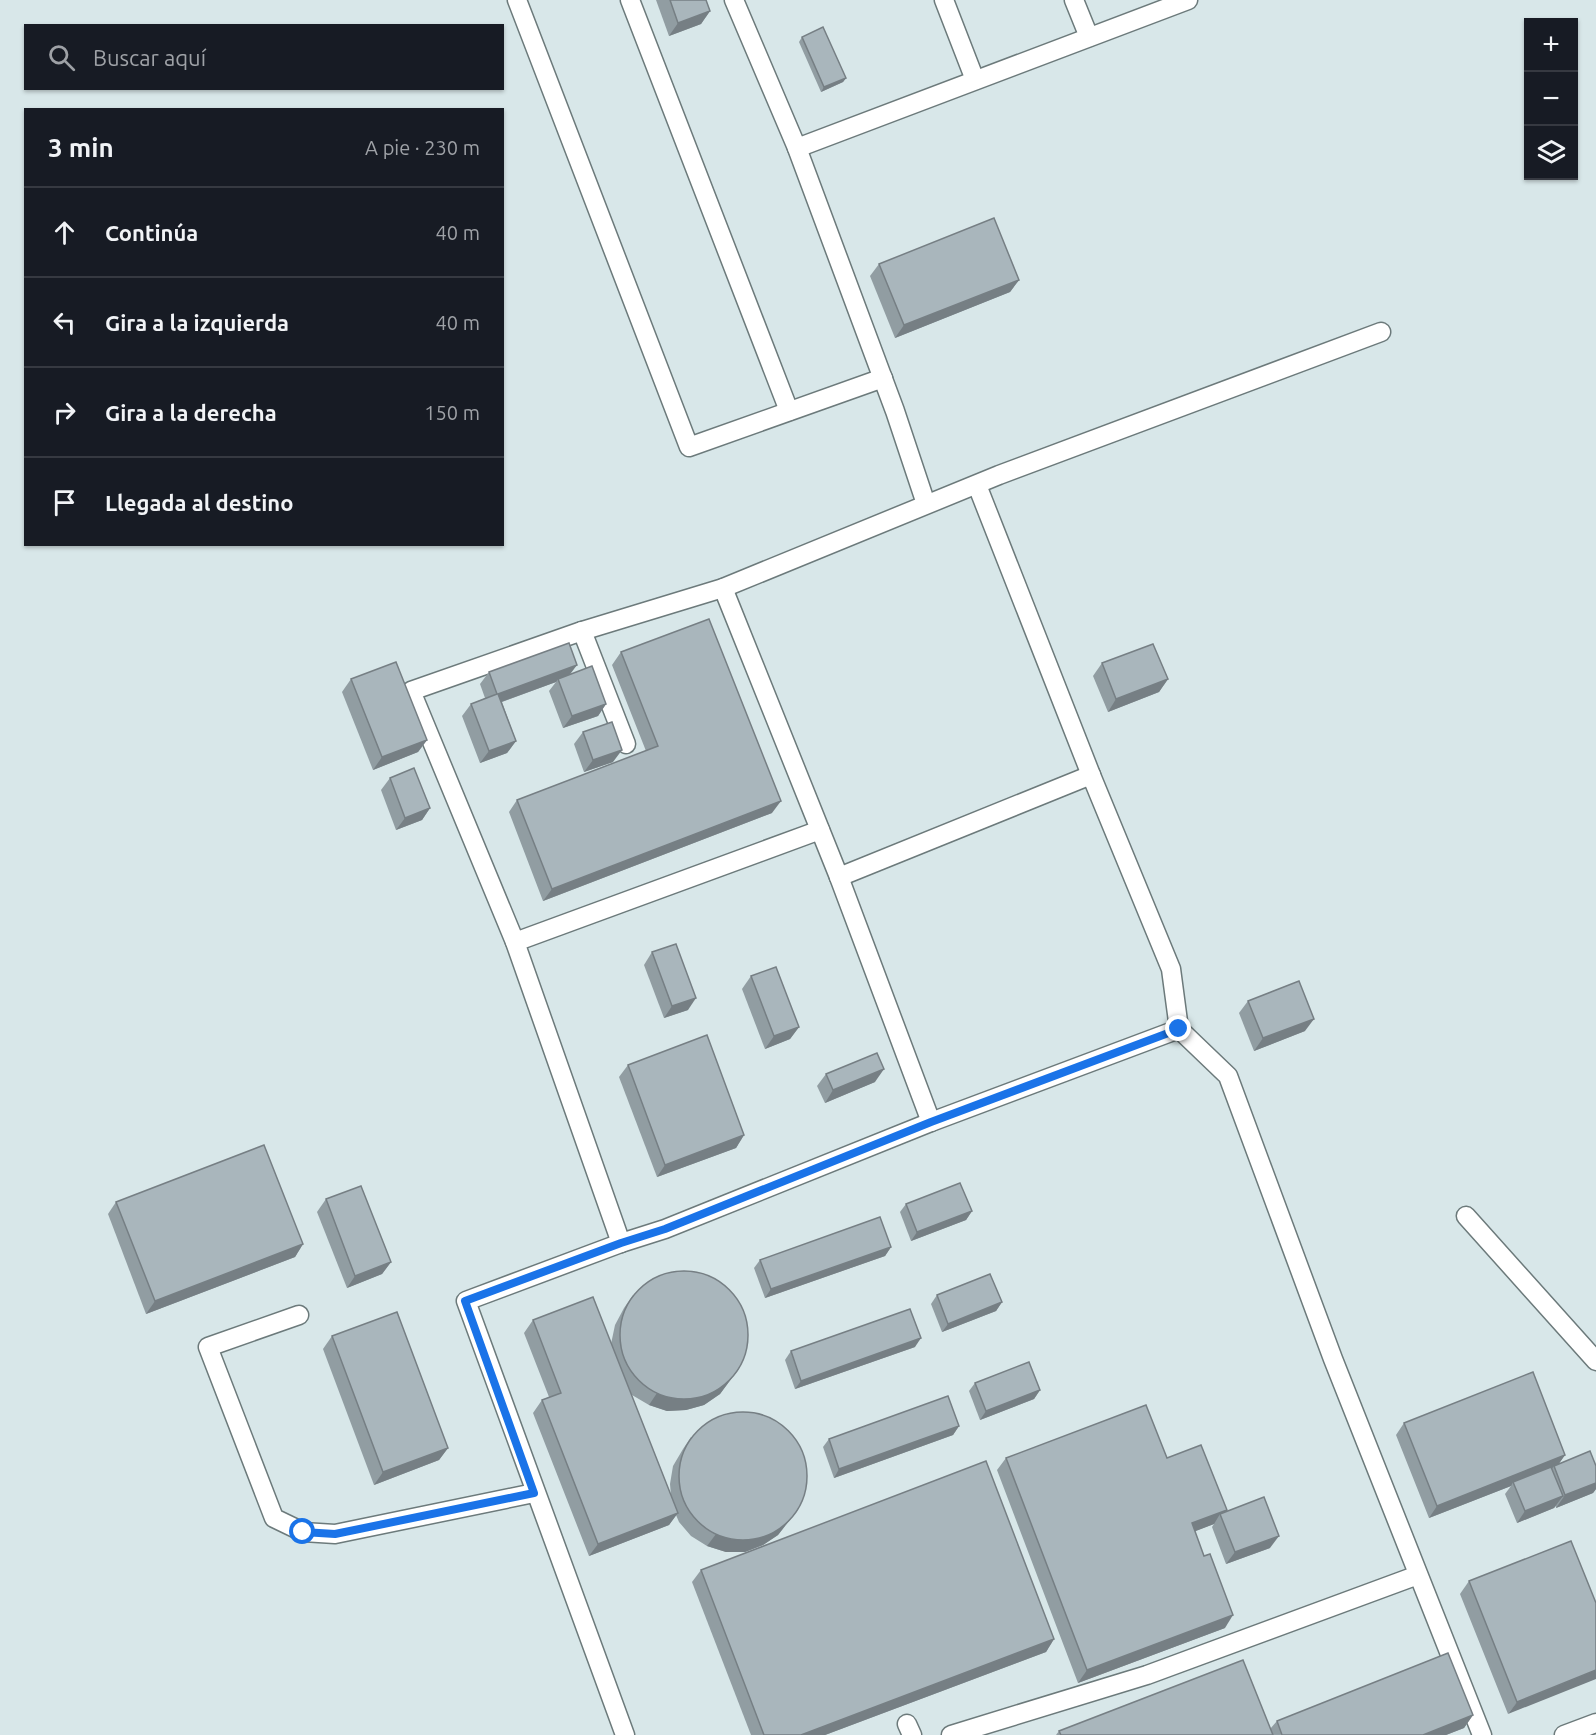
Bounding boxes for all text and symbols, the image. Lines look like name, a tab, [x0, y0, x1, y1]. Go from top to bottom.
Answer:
map controls	[1524, 18, 1578, 180]
button: +	[1524, 18, 1578, 72]
search box	[24, 24, 504, 90]
icon: search	[45, 41, 78, 74]
text: Buscar aquí	[93, 45, 206, 70]
button: −	[1524, 72, 1578, 126]
button: layers	[1524, 126, 1578, 180]
text: 3 min	[48, 133, 114, 162]
text: A pie · 230 m	[365, 136, 480, 159]
icon: ahead	[48, 216, 81, 249]
text: Continúa	[105, 220, 198, 245]
text: 40 m	[436, 221, 480, 244]
icon: left	[48, 306, 81, 339]
text: Gira a la izquierda	[105, 310, 289, 335]
text: 40 m	[436, 311, 480, 334]
icon: right	[48, 396, 81, 429]
text: Gira a la derecha	[105, 400, 277, 425]
text: 150 m	[424, 401, 480, 424]
icon: arrive	[48, 486, 81, 519]
text: Llegada al destino	[105, 490, 293, 515]
route end	[1165, 1015, 1191, 1041]
route start	[289, 1518, 315, 1544]

